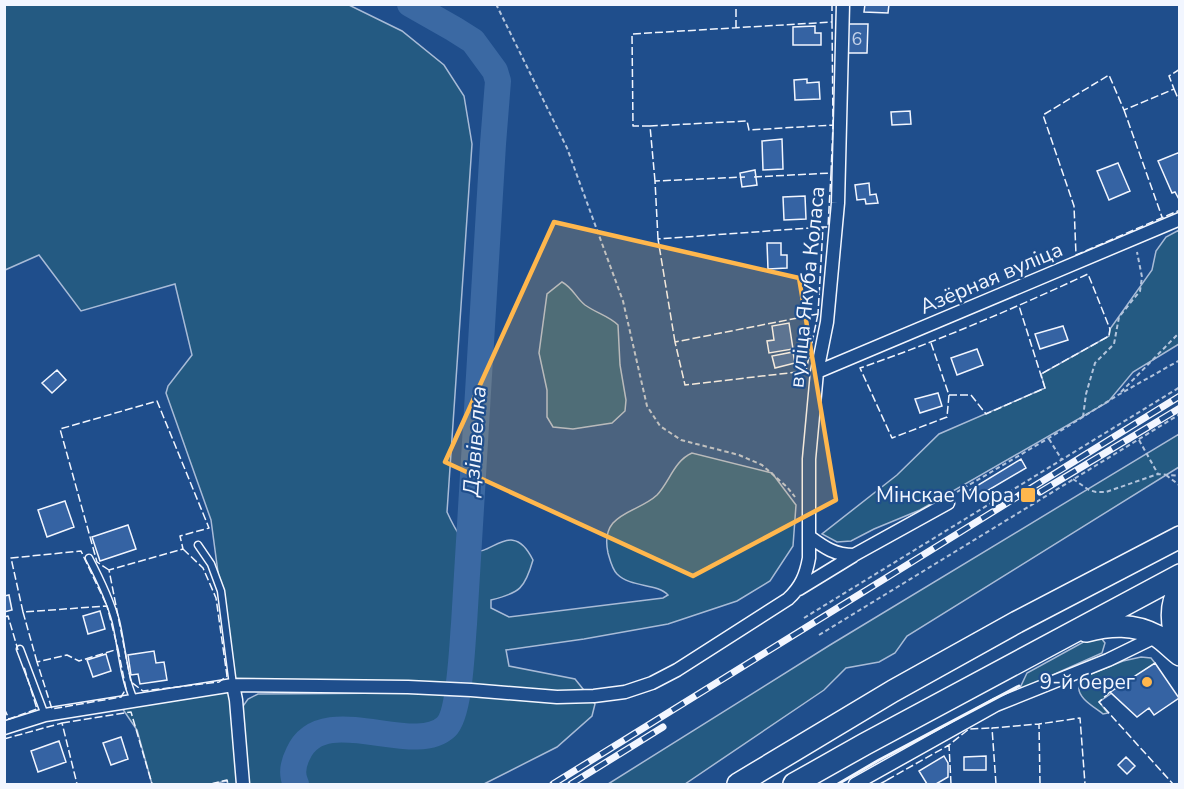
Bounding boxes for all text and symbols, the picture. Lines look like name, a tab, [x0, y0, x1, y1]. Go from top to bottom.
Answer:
house number: 6	[852, 27, 862, 51]
street label: вуліца Якуба Коласа	[782, 185, 832, 389]
street label: Азёрная вуліца	[915, 235, 1067, 321]
water label: Дзівівелка	[456, 385, 494, 499]
place label: Мінскае Мора	[876, 481, 1014, 509]
marker: Мінскае Мора	[1019, 486, 1037, 504]
place label: 9-й берег	[1040, 668, 1135, 696]
marker: 9-й берег	[1140, 675, 1154, 689]

